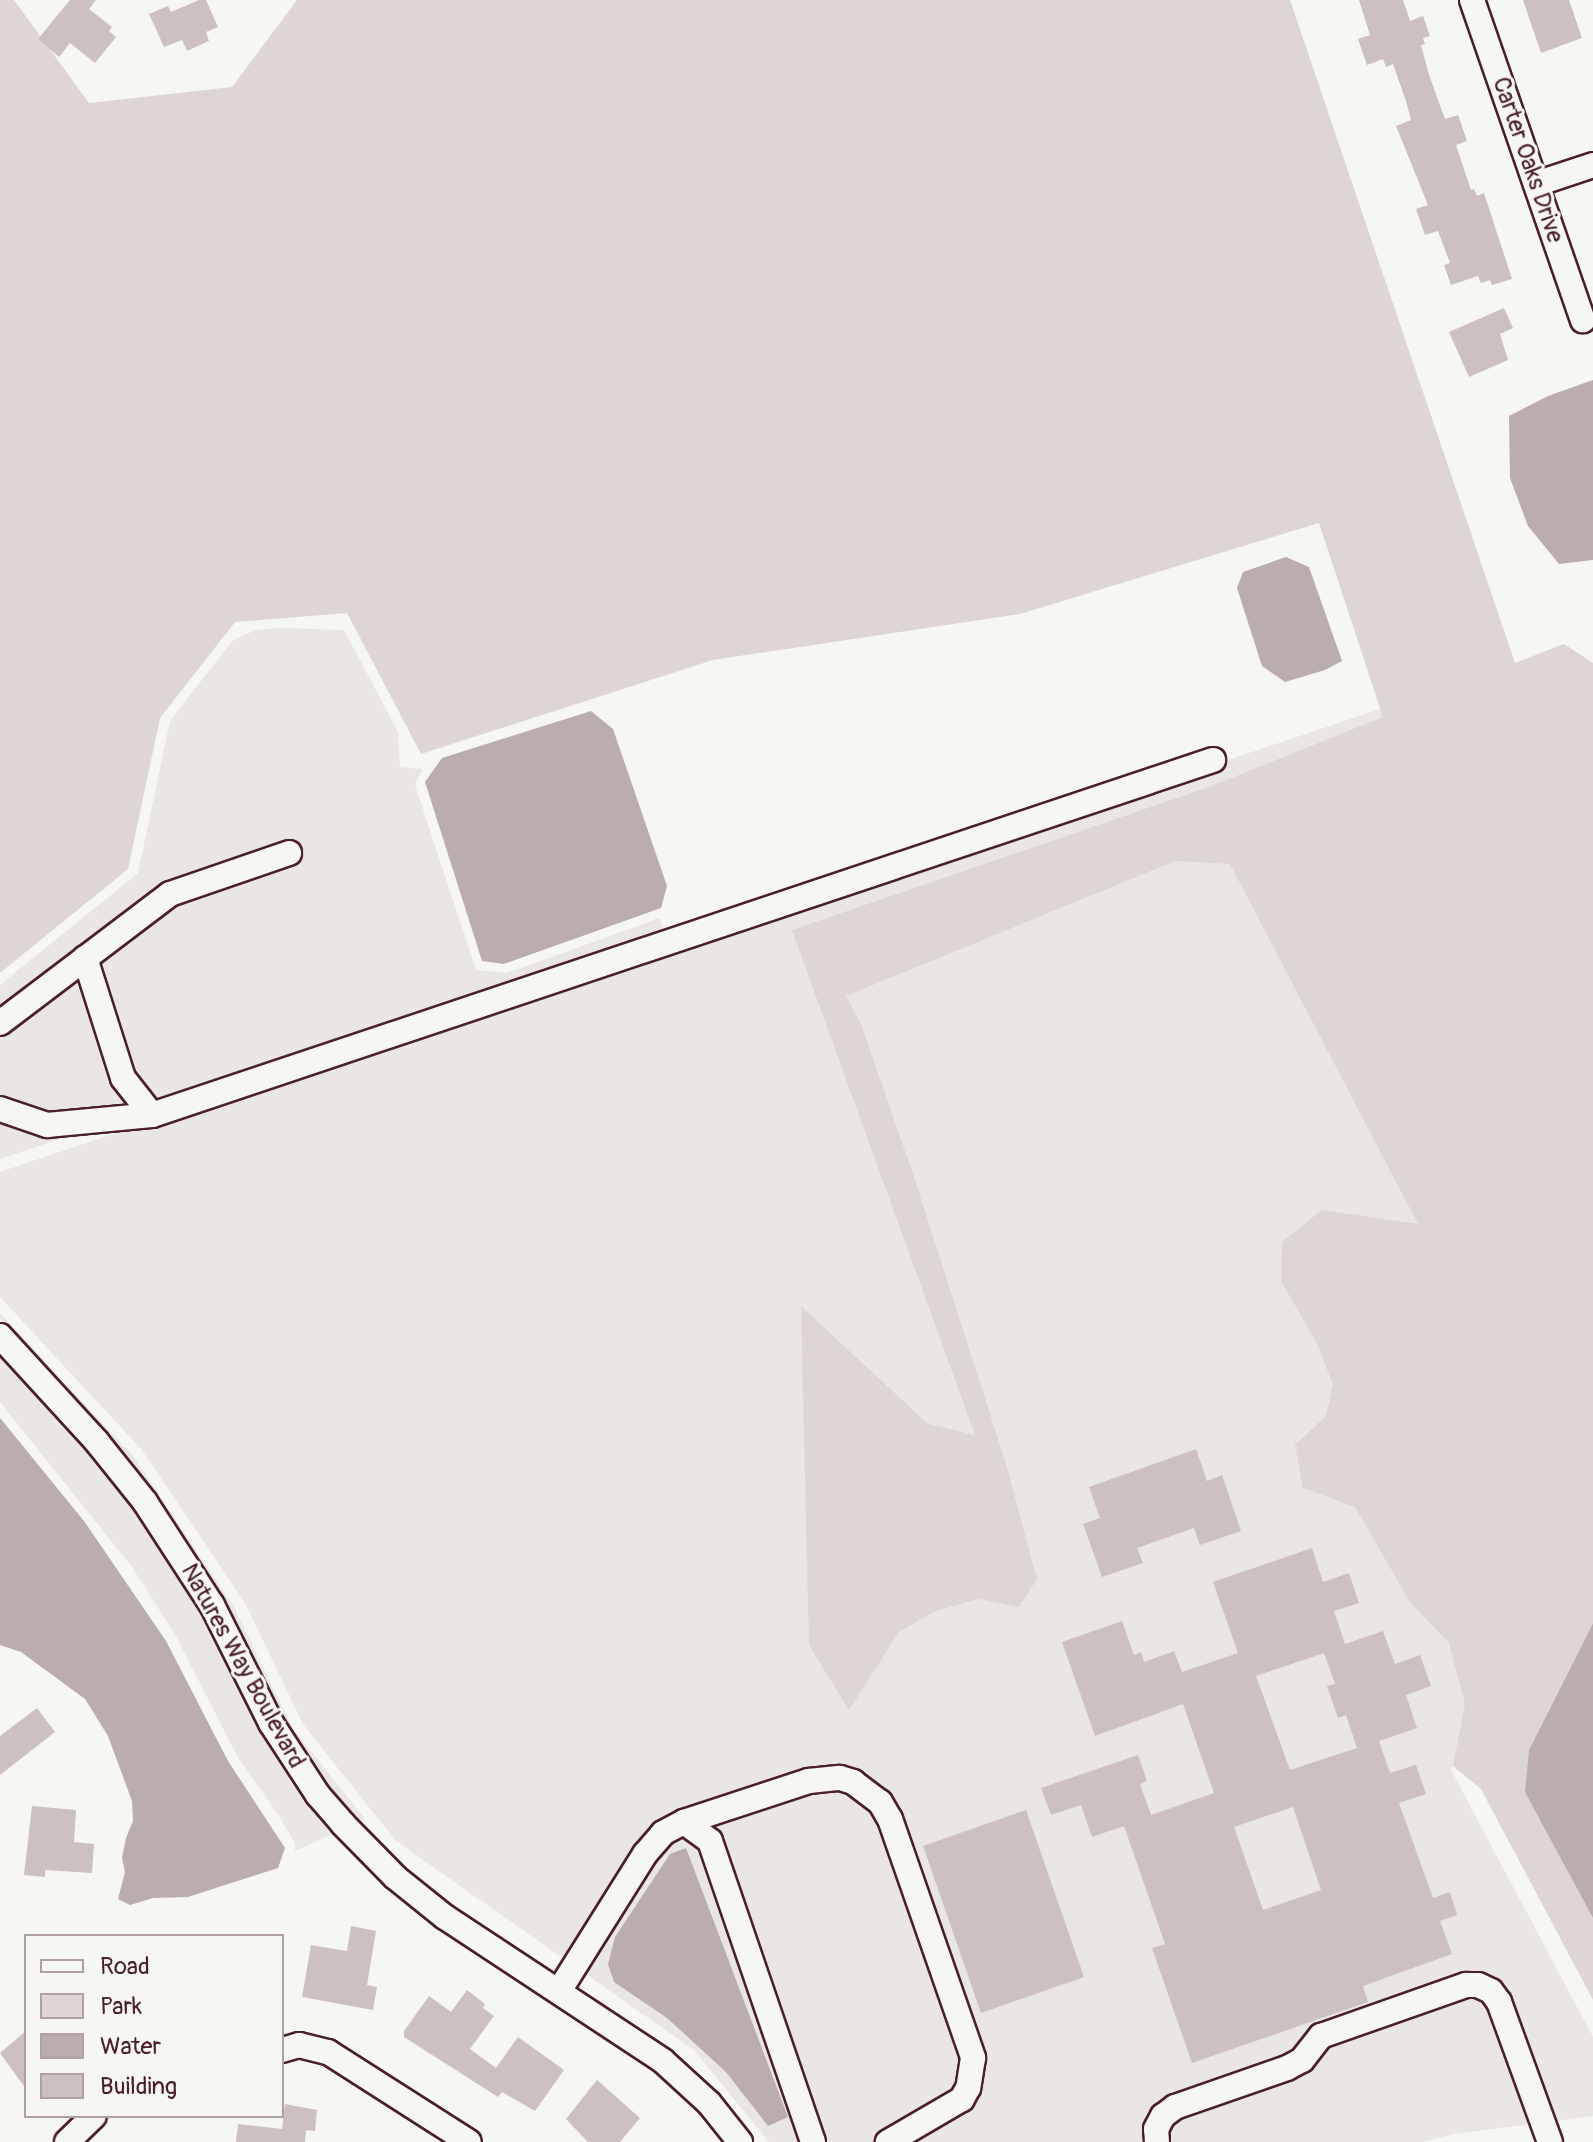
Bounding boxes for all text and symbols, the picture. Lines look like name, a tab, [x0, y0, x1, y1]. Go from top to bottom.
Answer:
street label: Carter Oaks Drive	[1486, 73, 1570, 247]
street label: Natures Way Boulevard	[175, 1559, 311, 1773]
legend	[24, 1934, 284, 2118]
text: Road	[100, 1952, 150, 1981]
text: Park	[100, 1992, 142, 2021]
text: Water	[100, 2032, 161, 2061]
text: Building	[100, 2072, 177, 2101]

